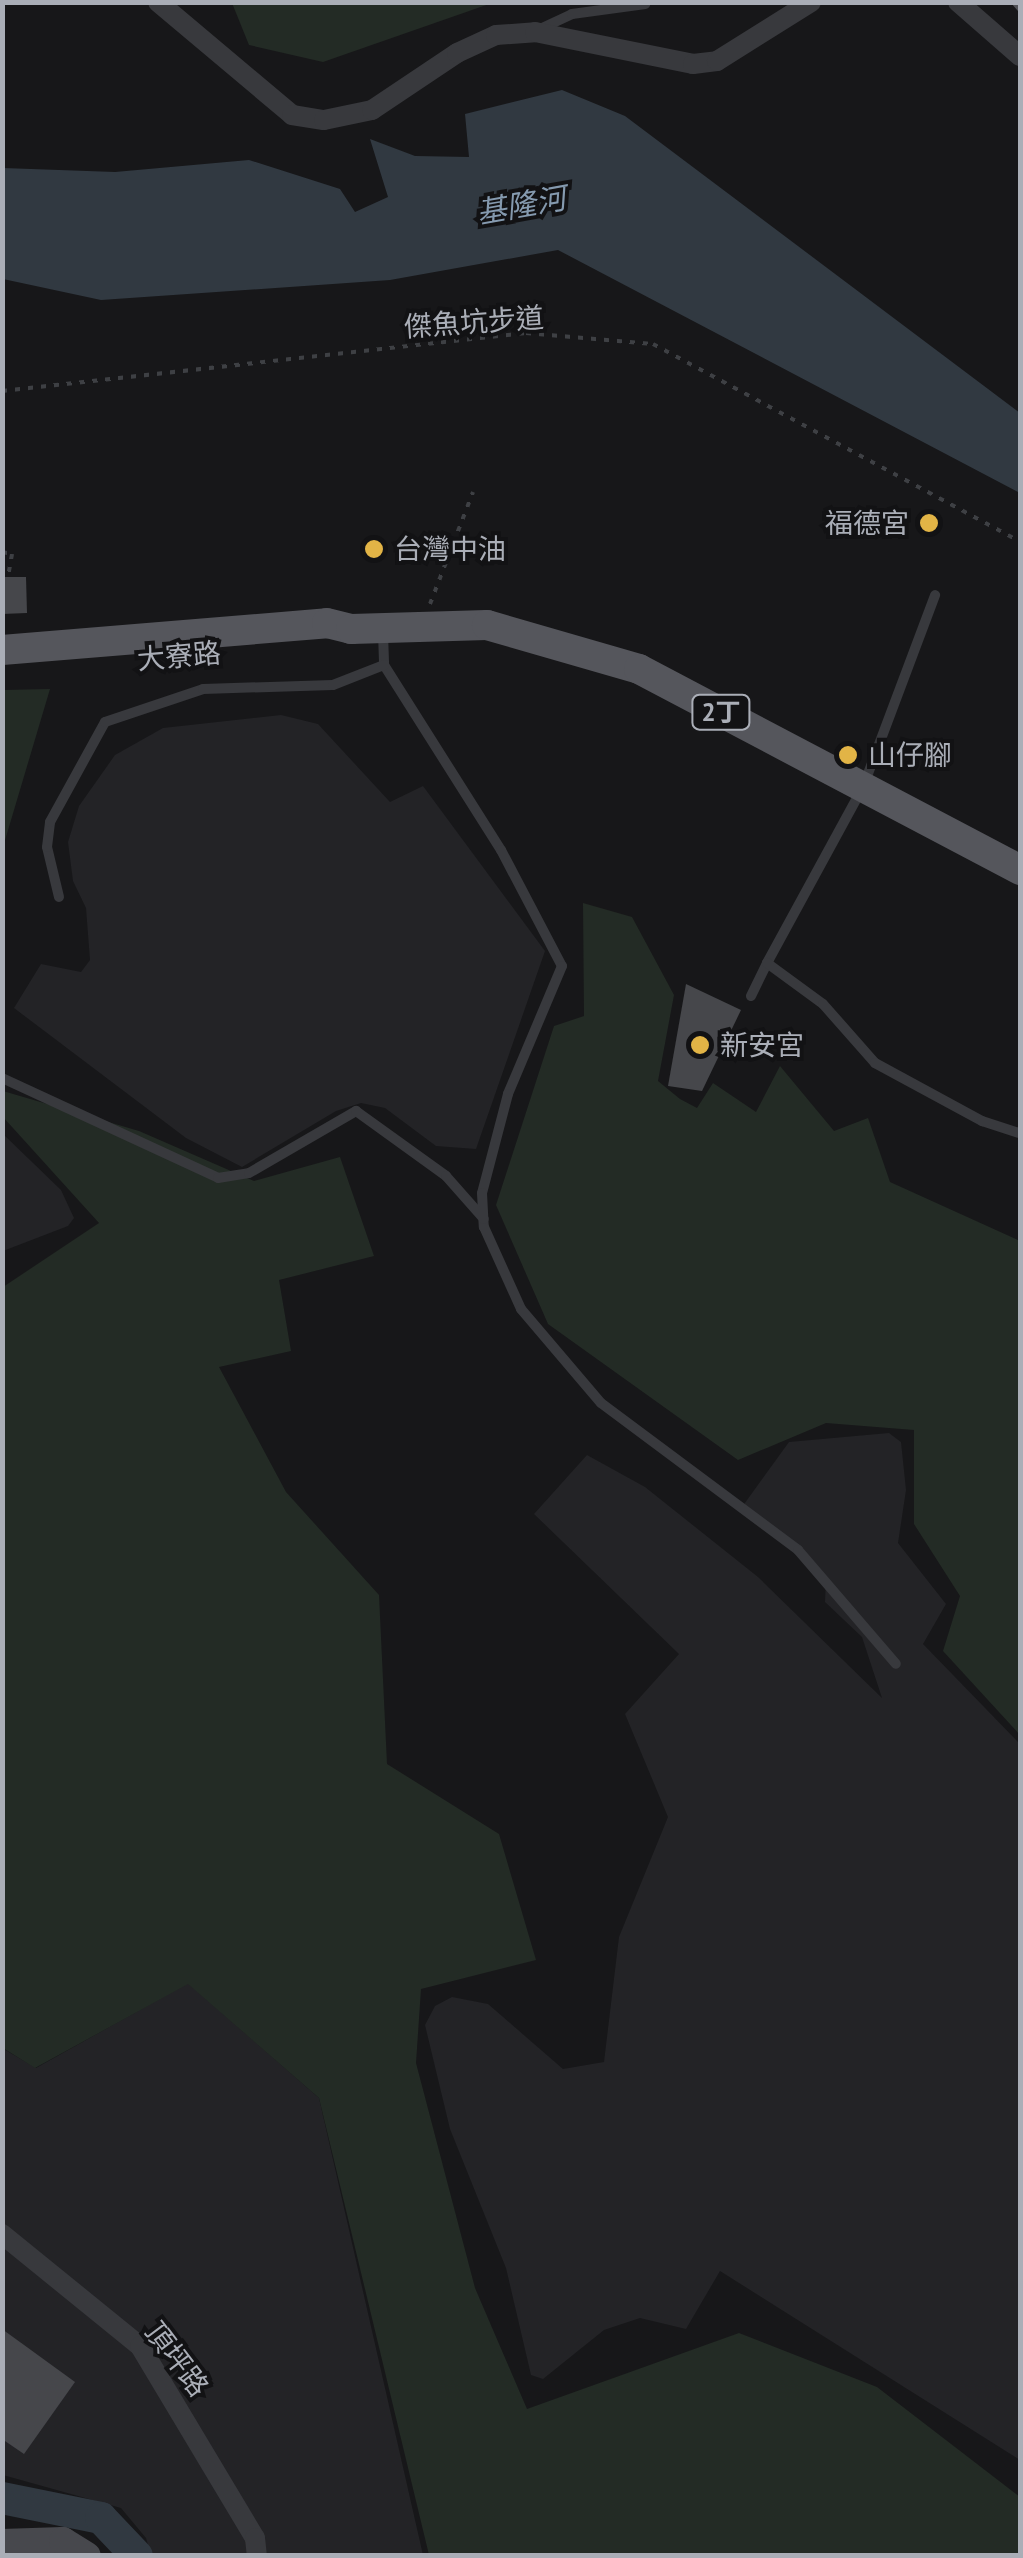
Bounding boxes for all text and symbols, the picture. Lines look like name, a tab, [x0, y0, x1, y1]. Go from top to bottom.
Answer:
water label: 基隆河	[474, 179, 568, 231]
street label: 傑魚坑步道	[403, 300, 545, 344]
place label: 福德宮	[825, 506, 909, 540]
marker: 福德宮	[918, 512, 940, 534]
place label: 台灣中油	[394, 532, 506, 566]
marker: 台灣中油	[363, 538, 385, 560]
street label: 大寮路	[136, 636, 222, 676]
road number: 2丁	[691, 692, 751, 732]
place label: 山仔腳	[868, 738, 952, 772]
marker: 山仔腳	[837, 744, 859, 766]
place label: 新安宮	[720, 1028, 804, 1062]
marker: 新安宮	[689, 1034, 711, 1056]
street label: 頂坪路	[138, 2315, 216, 2403]

